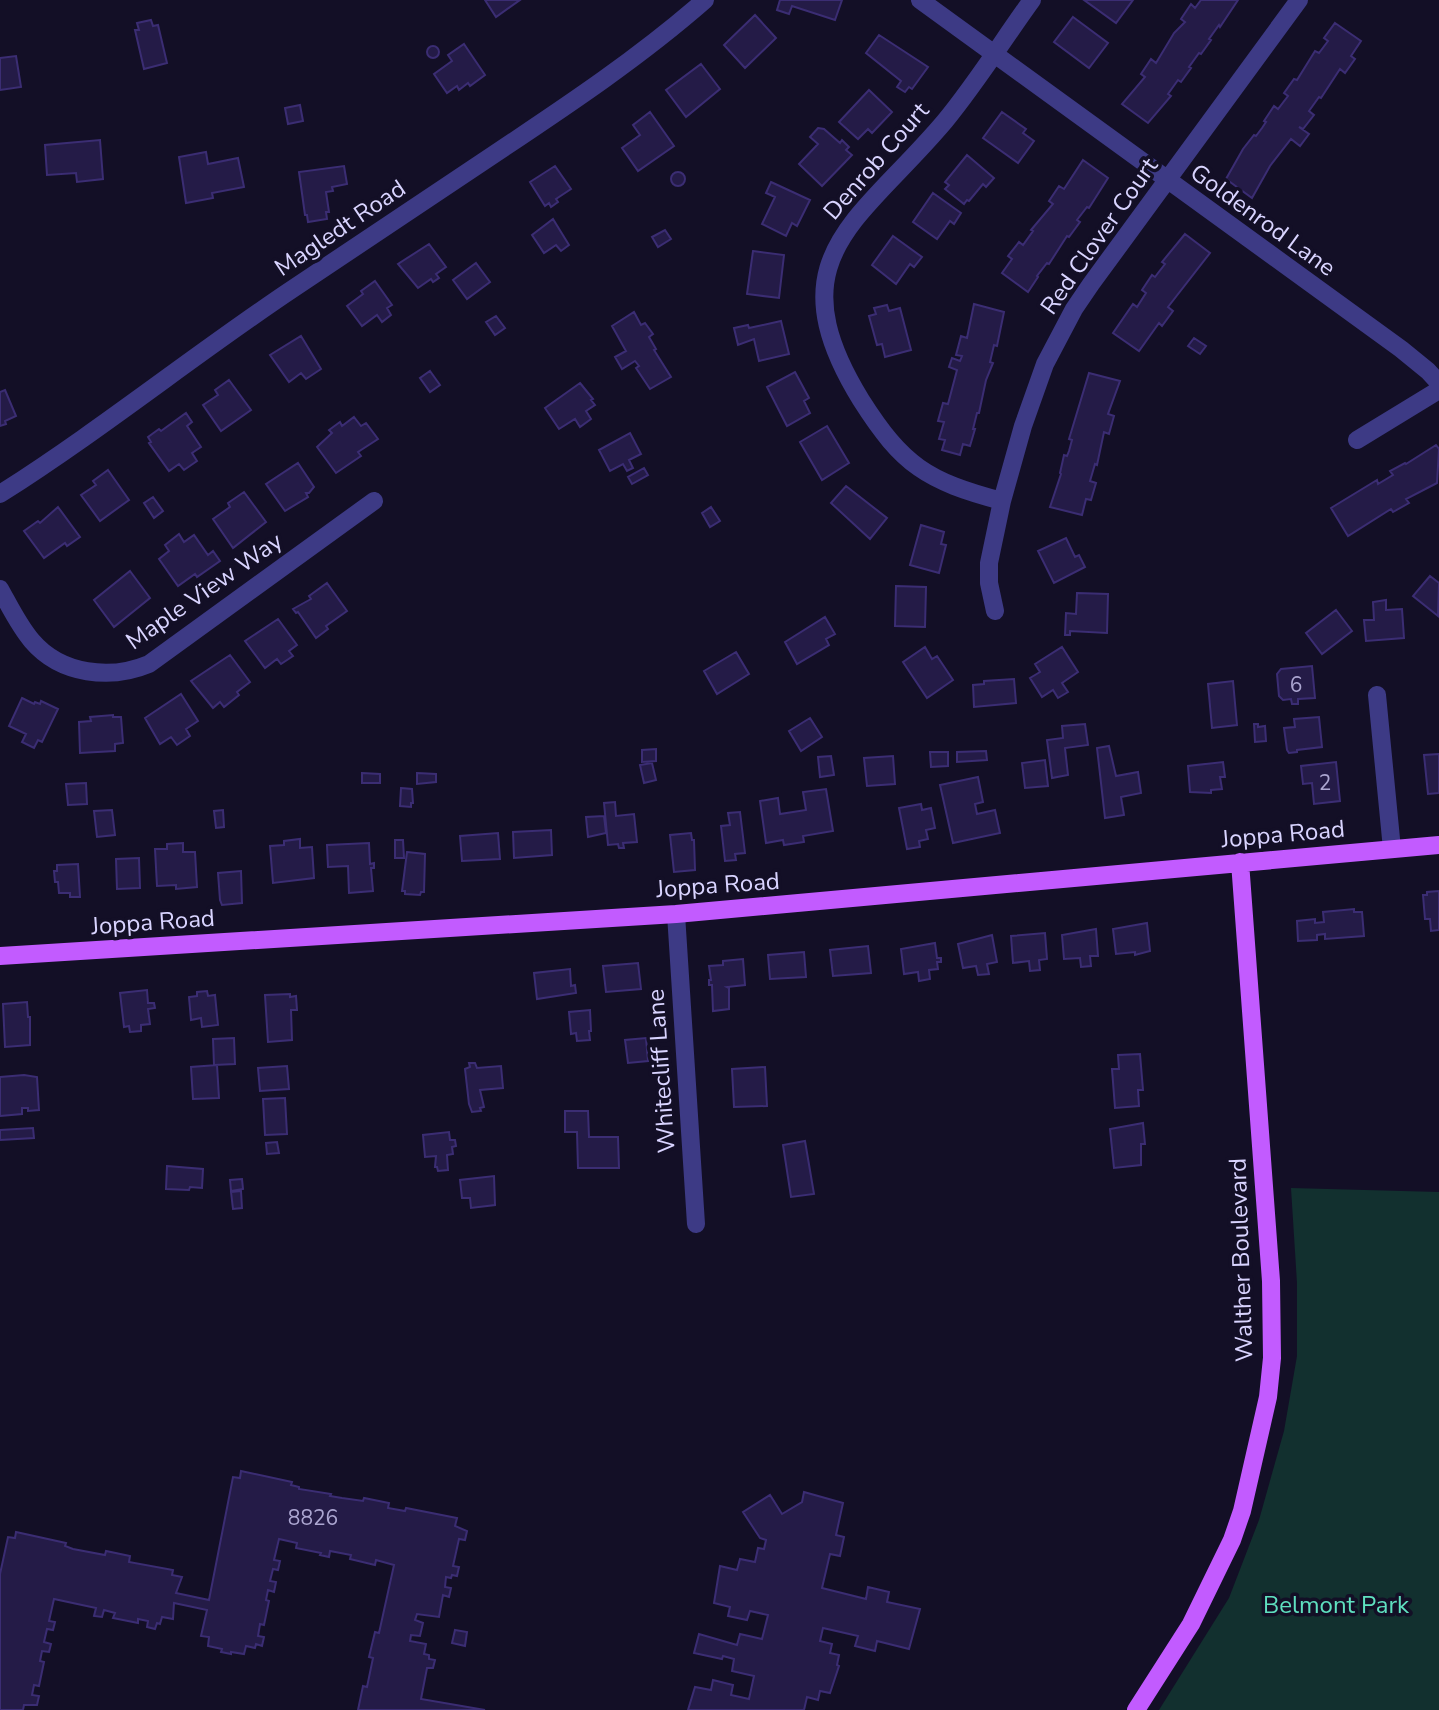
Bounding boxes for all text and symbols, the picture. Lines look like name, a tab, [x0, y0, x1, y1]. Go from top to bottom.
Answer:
street label: Denrob Court	[816, 95, 936, 227]
street label: Red Clover Court	[1033, 151, 1165, 321]
street label: Goldenrod Lane	[1184, 156, 1342, 284]
street label: Magledt Road	[268, 172, 412, 284]
street label: Maple View Way	[119, 525, 289, 657]
house number: 6	[1290, 671, 1302, 699]
house number: 2	[1319, 769, 1331, 797]
street label: Joppa Road	[1219, 813, 1346, 855]
street label: Joppa Road	[654, 865, 781, 905]
street label: Joppa Road	[89, 902, 216, 942]
street label: Whitecliff Lane	[639, 988, 683, 1154]
street label: Walther Boulevard	[1221, 1157, 1261, 1363]
house number: 8826	[288, 1504, 338, 1532]
park label: Belmont Park	[1263, 1589, 1410, 1621]

